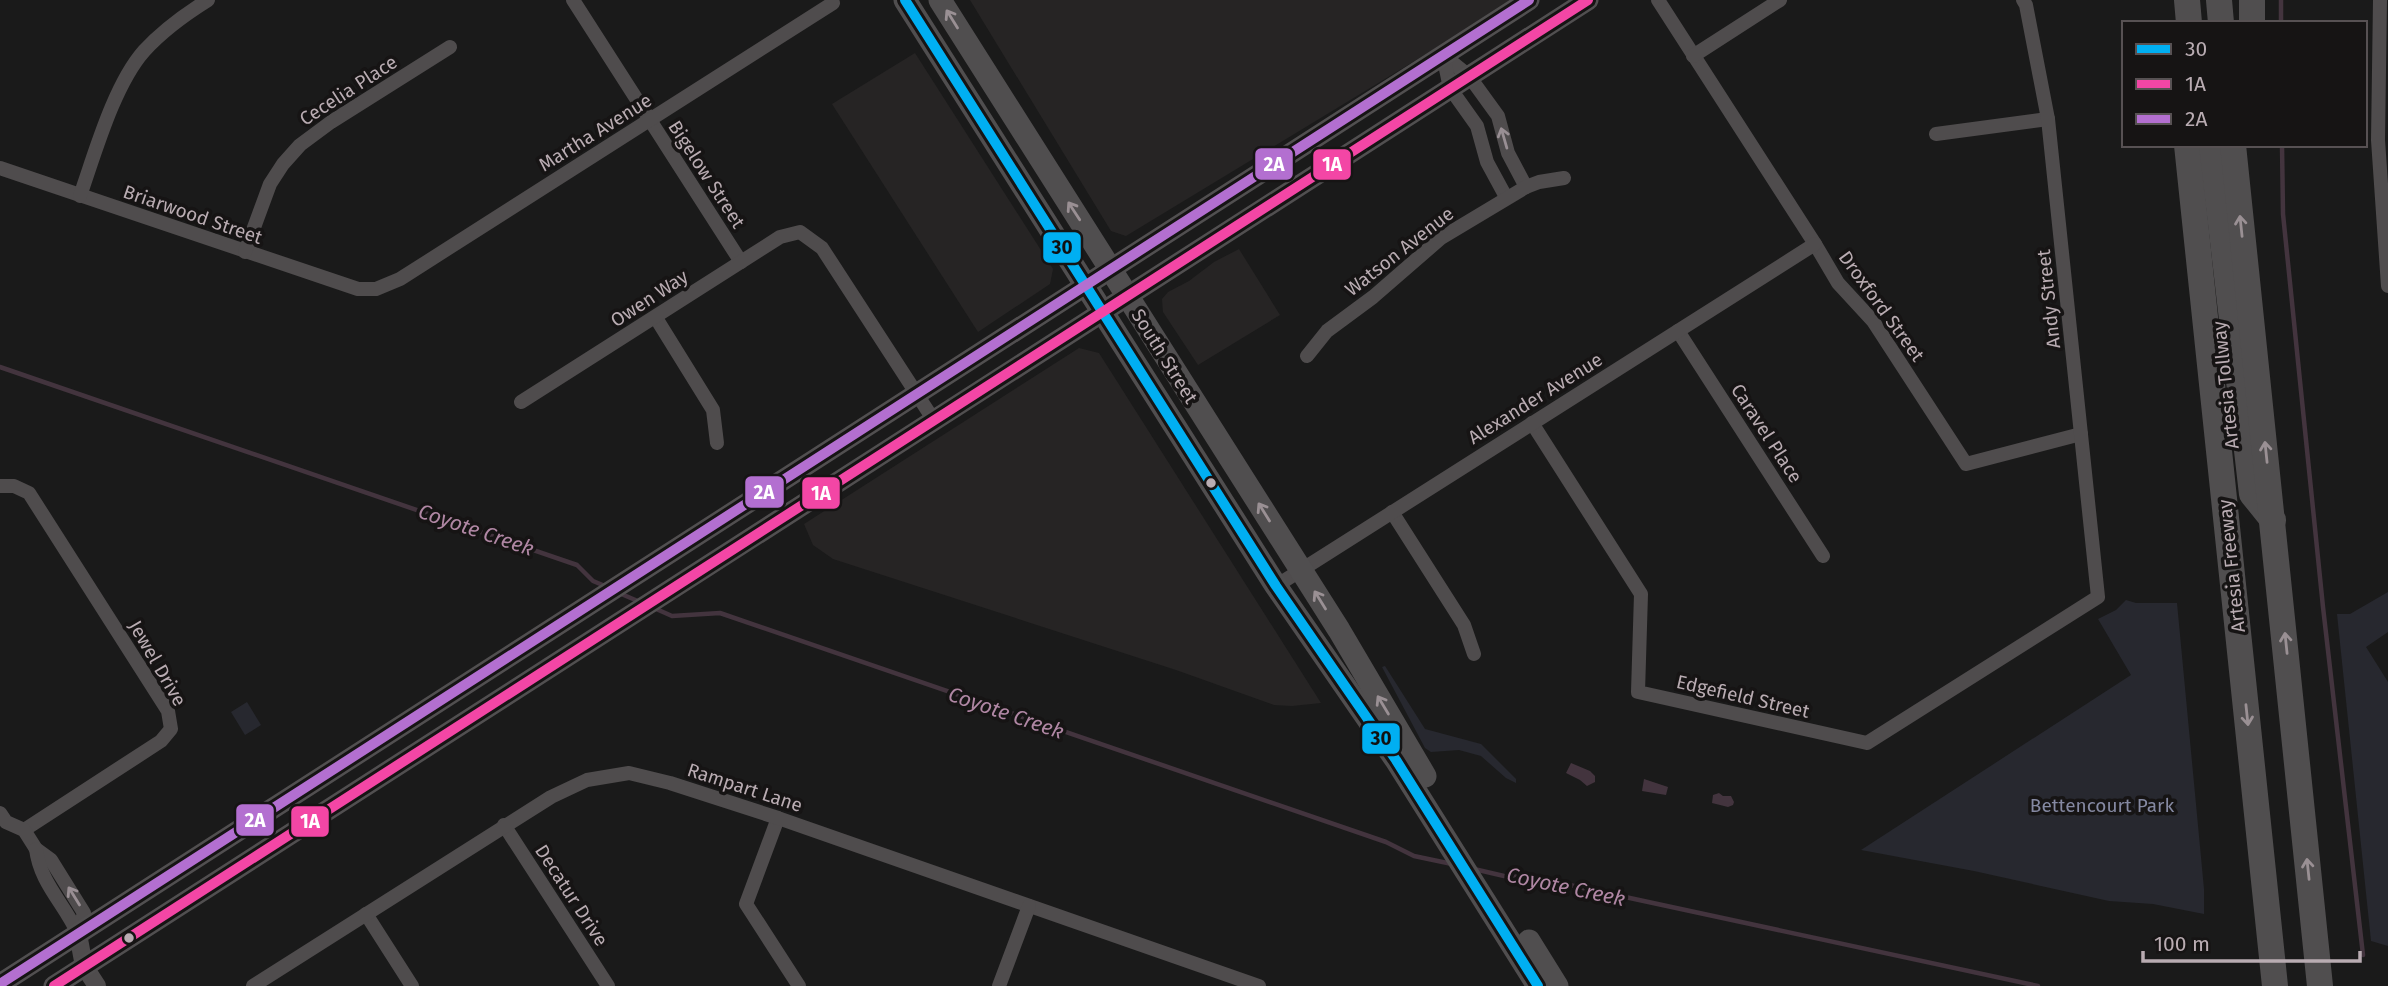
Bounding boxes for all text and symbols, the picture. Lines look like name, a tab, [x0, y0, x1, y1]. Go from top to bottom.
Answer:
one-way arrow	[945, 10, 959, 30]
legend	[2122, 21, 2367, 147]
text: 30	[2185, 36, 2207, 62]
street label: Cecelia Place	[295, 50, 401, 130]
text: 1A	[2185, 71, 2206, 97]
street label: Martha Avenue	[535, 89, 656, 176]
text: 2A	[2185, 106, 2207, 132]
street label: Bigelow Street	[663, 116, 750, 232]
one-way arrow	[1497, 127, 1510, 150]
line badge: 2A	[1254, 147, 1294, 181]
line badge: 1A	[1312, 148, 1352, 181]
text: 2A	[1263, 153, 1285, 176]
text: 1A	[1322, 153, 1343, 176]
street label: Briarwood Street	[120, 180, 266, 249]
one-way arrow	[1067, 202, 1081, 222]
street label: Watson Avenue	[1340, 202, 1458, 301]
one-way arrow	[2235, 215, 2248, 237]
line badge: 30	[1042, 231, 1082, 264]
text: 30	[1051, 236, 1073, 259]
street label: Droxford Street	[1834, 246, 1930, 366]
street label: Andy Street	[2032, 248, 2065, 350]
street label: Owen Way	[606, 265, 693, 332]
street label: South Street	[1126, 305, 1203, 408]
street label: Artesia Tollway	[2207, 319, 2244, 450]
street label: Alexander Avenue	[1464, 348, 1607, 449]
street label: Caravel Place	[1726, 379, 1807, 487]
one-way arrow	[2259, 441, 2272, 464]
line badge: 2A	[744, 475, 785, 509]
line badge: 1A	[801, 476, 841, 510]
unlabelled marker	[1204, 476, 1218, 490]
text: 2A	[753, 481, 775, 504]
text: 1A	[811, 482, 832, 505]
water label: Coyote Creek	[415, 498, 537, 562]
street label: Artesia Freeway	[2213, 498, 2250, 634]
one-way arrow	[1257, 503, 1272, 522]
one-way arrow	[1312, 591, 1327, 610]
street label: Jewel Drive	[124, 616, 191, 710]
one-way arrow	[2279, 632, 2292, 655]
street label: Edgefield Street	[1674, 670, 1812, 723]
water label: Coyote Creek	[945, 681, 1067, 745]
one-way arrow	[1376, 696, 1390, 716]
one-way arrow	[2241, 703, 2254, 725]
line badge: 30	[1361, 722, 1401, 755]
text: 30	[1370, 727, 1392, 750]
street label: Rampart Lane	[684, 758, 805, 817]
park label: Bettencourt Park	[2030, 794, 2174, 817]
line badge: 2A	[235, 803, 275, 837]
line badge: 1A	[290, 805, 330, 838]
text: 2A	[244, 809, 266, 832]
text: 1A	[300, 810, 321, 833]
street label: Decatur Drive	[530, 840, 613, 950]
one-way arrow	[2302, 859, 2315, 881]
water label: Coyote Creek	[1504, 862, 1628, 912]
one-way arrow	[66, 886, 80, 906]
scale bar	[2143, 920, 2360, 964]
unlabelled marker	[122, 931, 136, 945]
text: 100 m	[2154, 931, 2210, 957]

